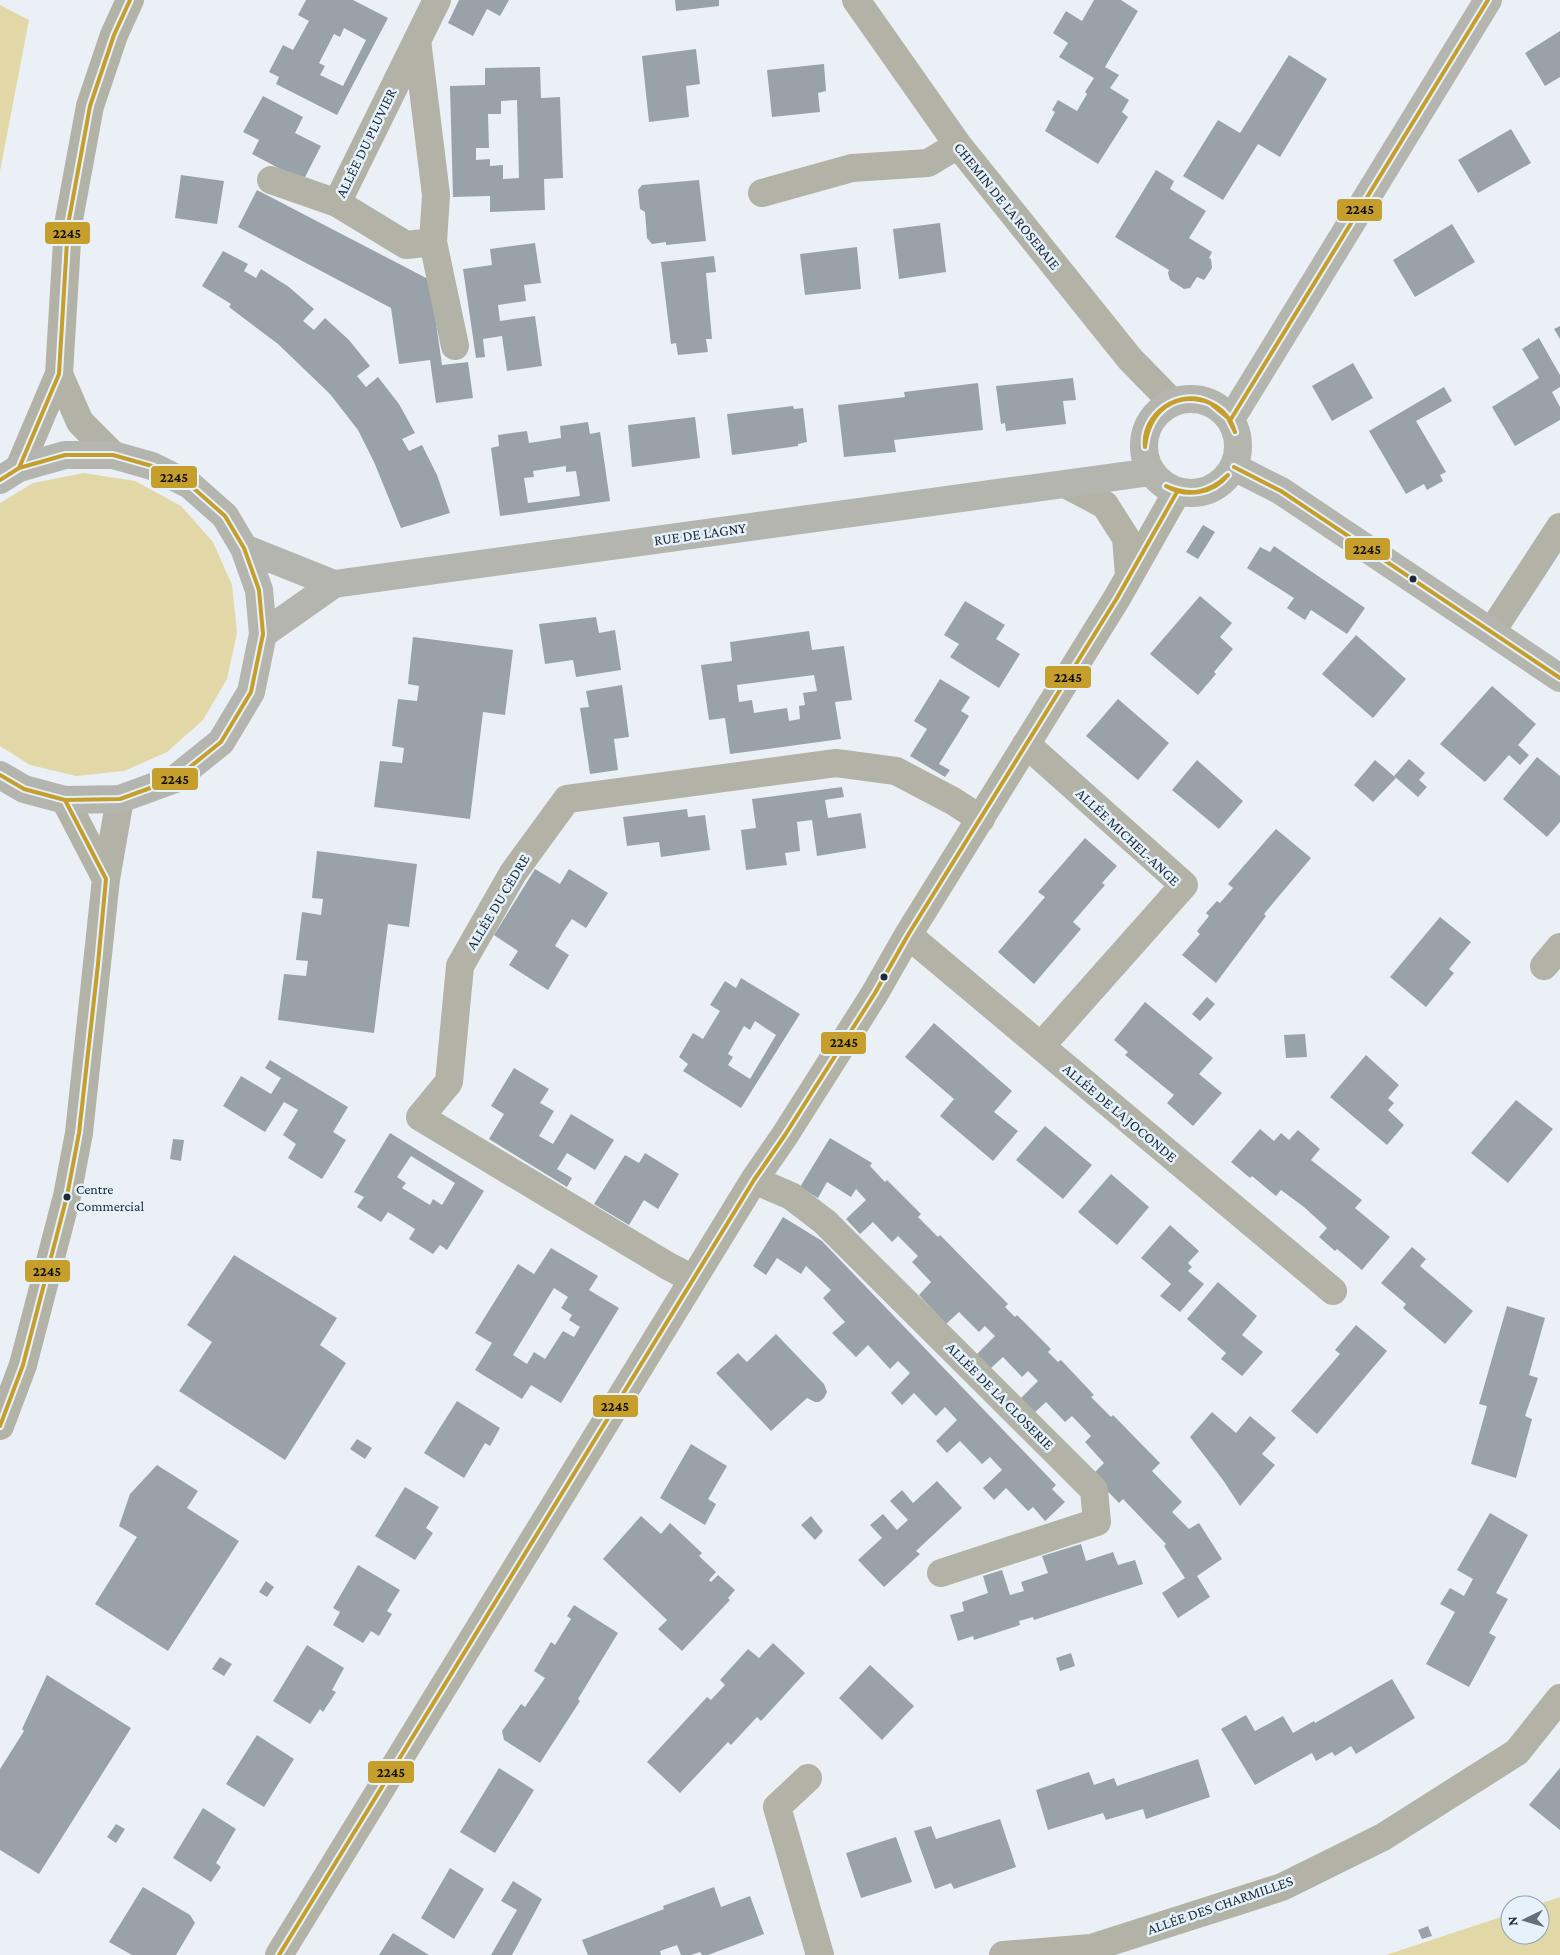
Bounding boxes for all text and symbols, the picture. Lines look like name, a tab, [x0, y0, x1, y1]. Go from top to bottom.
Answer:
street label: ALLÉE DU PLUVIER	[333, 85, 400, 200]
street label: CHEMIN DE LA ROSERAIE	[951, 139, 1063, 273]
line badge: 2245	[1336, 198, 1383, 222]
text: 2245	[1346, 201, 1374, 217]
line badge: 2245	[44, 221, 91, 245]
text: 2245	[53, 225, 81, 241]
line badge: 2245	[150, 465, 198, 489]
text: 2245	[160, 469, 188, 485]
street label: RUE DE LAGNY	[653, 520, 747, 548]
line badge: 2245	[1344, 537, 1391, 561]
text: 2245	[1353, 541, 1381, 557]
unlabelled marker	[1408, 574, 1418, 584]
line badge: 2245	[1044, 665, 1092, 689]
text: 2245	[1054, 669, 1082, 685]
line badge: 2245	[151, 767, 199, 791]
text: 2245	[161, 771, 189, 787]
street label: ALLÉE MICHEL-ANGE	[1073, 785, 1183, 889]
street label: ALLÉE DU CÈDRE	[463, 851, 533, 953]
unlabelled marker	[879, 972, 889, 982]
line badge: 2245	[820, 1031, 867, 1055]
text: 2245	[830, 1034, 858, 1050]
street label: ALLÉE DE LA JOCONDE	[1059, 1061, 1180, 1166]
place label: Centre Commercial	[76, 1181, 144, 1214]
marker: Centre Commercial	[62, 1192, 72, 1202]
line badge: 2245	[24, 1259, 71, 1283]
text: 2245	[33, 1263, 61, 1279]
street label: ALLÉE DE LA CLOSERIE	[943, 1339, 1057, 1453]
line badge: 2245	[592, 1394, 639, 1418]
text: 2245	[601, 1398, 629, 1414]
line badge: 2245	[367, 1760, 415, 1784]
text: 2245	[377, 1764, 405, 1780]
street label: ALLÉE DES CHARMILLES	[1145, 1872, 1295, 1938]
north arrow	[1500, 1895, 1550, 1945]
text: N	[1504, 1915, 1520, 1927]

